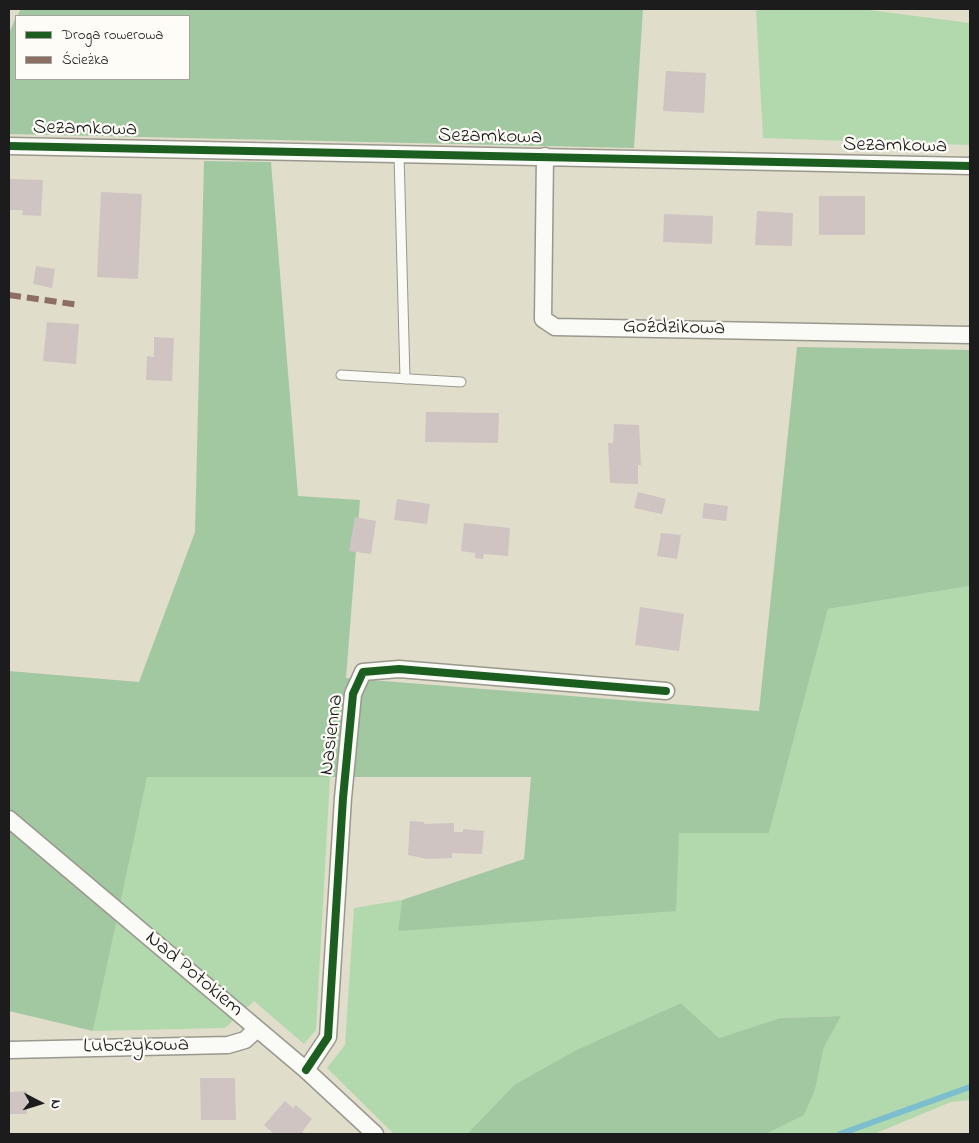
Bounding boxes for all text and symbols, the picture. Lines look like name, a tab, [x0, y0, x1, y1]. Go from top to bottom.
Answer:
legend	[15, 15, 190, 80]
text: Droga rowerowa	[62, 24, 163, 46]
text: Ścieżka	[62, 49, 109, 71]
street label: Sezamkowa	[33, 116, 137, 144]
street label: Sezamkowa	[438, 124, 542, 152]
street label: Sezamkowa	[843, 133, 947, 161]
street label: Goździkowa	[623, 316, 725, 342]
street label: Nasienna	[316, 693, 350, 777]
street label: Nad Potokiem	[139, 927, 247, 1023]
street label: Lubczykowa	[83, 1033, 189, 1061]
north arrow	[15, 1078, 65, 1128]
text: N	[45, 1099, 66, 1110]

